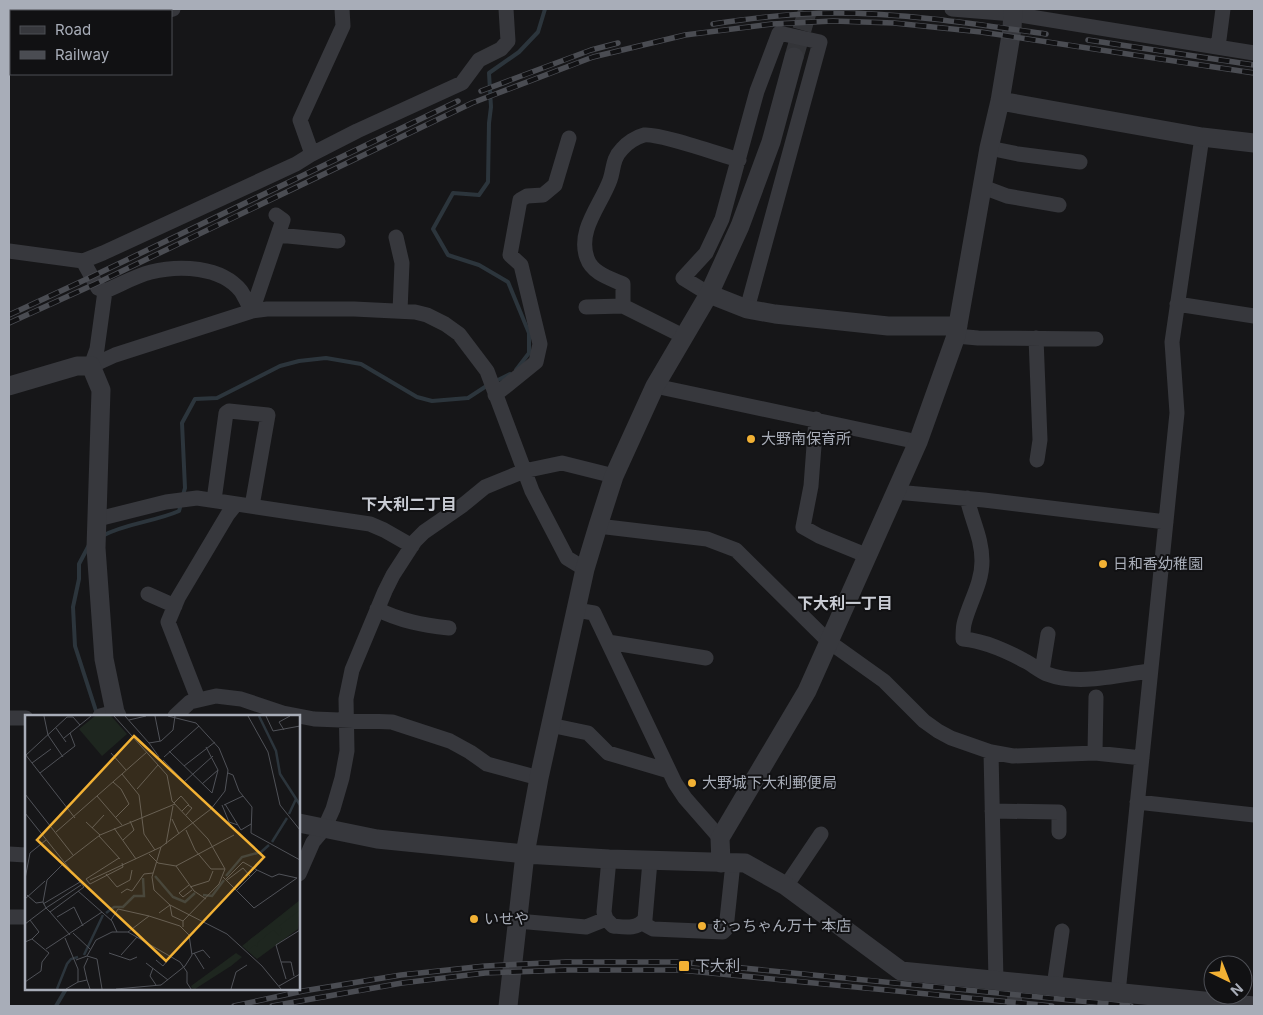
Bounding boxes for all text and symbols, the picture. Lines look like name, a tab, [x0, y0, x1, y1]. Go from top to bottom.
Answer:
legend	[10, 10, 172, 75]
text: Road	[55, 20, 91, 39]
text: Railway	[55, 45, 110, 64]
place label: 大野南保育所	[761, 429, 851, 448]
marker: 大野南保育所	[745, 433, 757, 445]
district label: 下大利二丁目	[361, 494, 457, 514]
place label: 日和香幼稚園	[1113, 554, 1203, 573]
marker: 日和香幼稚園	[1097, 558, 1109, 570]
district label: 下大利一丁目	[797, 593, 893, 613]
inset map	[25, 715, 300, 990]
place label: 大野城下大利郵便局	[702, 773, 837, 792]
marker: 大野城下大利郵便局	[686, 777, 698, 789]
place label: いせや	[484, 909, 529, 928]
marker: いせや	[468, 913, 480, 925]
place label: むっちゃん万十 本店	[712, 916, 851, 935]
marker: むっちゃん万十 本店	[696, 920, 708, 932]
north arrow	[1203, 955, 1253, 1005]
place label: 下大利	[695, 956, 740, 975]
marker: 下大利	[677, 959, 691, 973]
text: N	[1228, 980, 1247, 1000]

